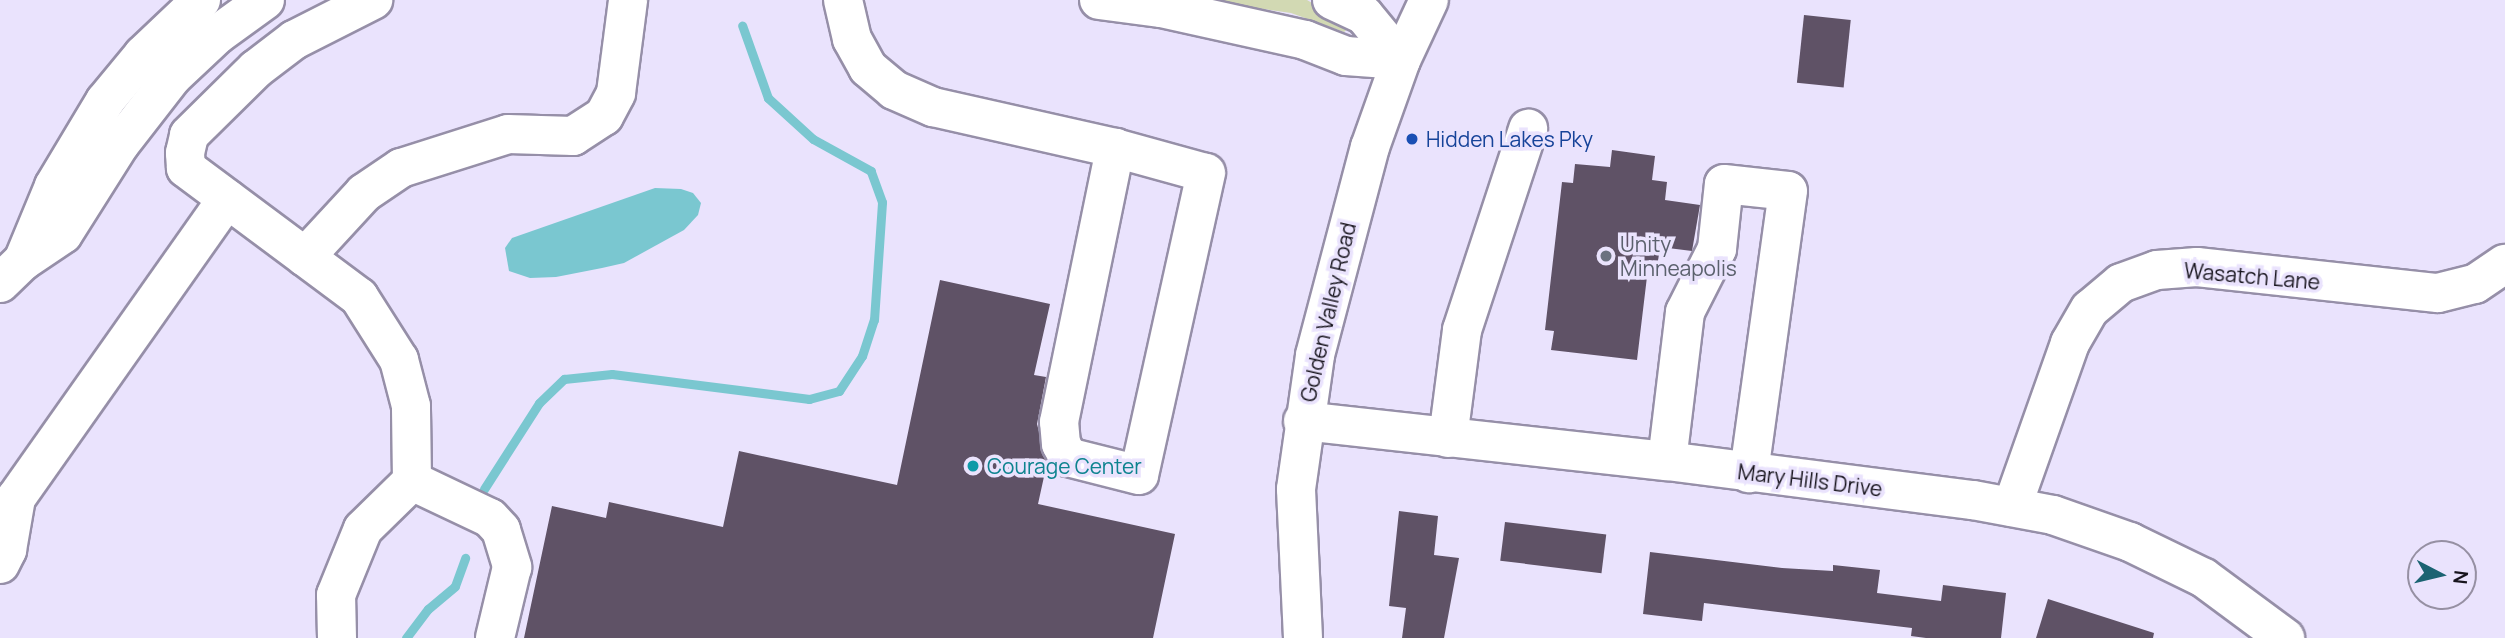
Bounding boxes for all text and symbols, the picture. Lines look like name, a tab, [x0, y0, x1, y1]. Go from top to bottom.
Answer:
place label: Hidden Lakes Pky	[1426, 126, 1593, 152]
marker: Hidden Lakes Pky	[1404, 131, 1420, 147]
street label: Golden Valley Road	[1295, 220, 1361, 404]
place label: Unity Minneapolis	[1620, 231, 1737, 281]
marker: Unity Minneapolis	[1598, 248, 1614, 264]
street label: Wasatch Lane	[2183, 258, 2321, 294]
place label: Courage Center	[987, 453, 1142, 479]
marker: Courage Center	[965, 458, 981, 474]
street label: Mary Hills Drive	[1736, 459, 1884, 501]
north arrow	[2407, 540, 2477, 610]
text: N	[2447, 569, 2475, 586]

